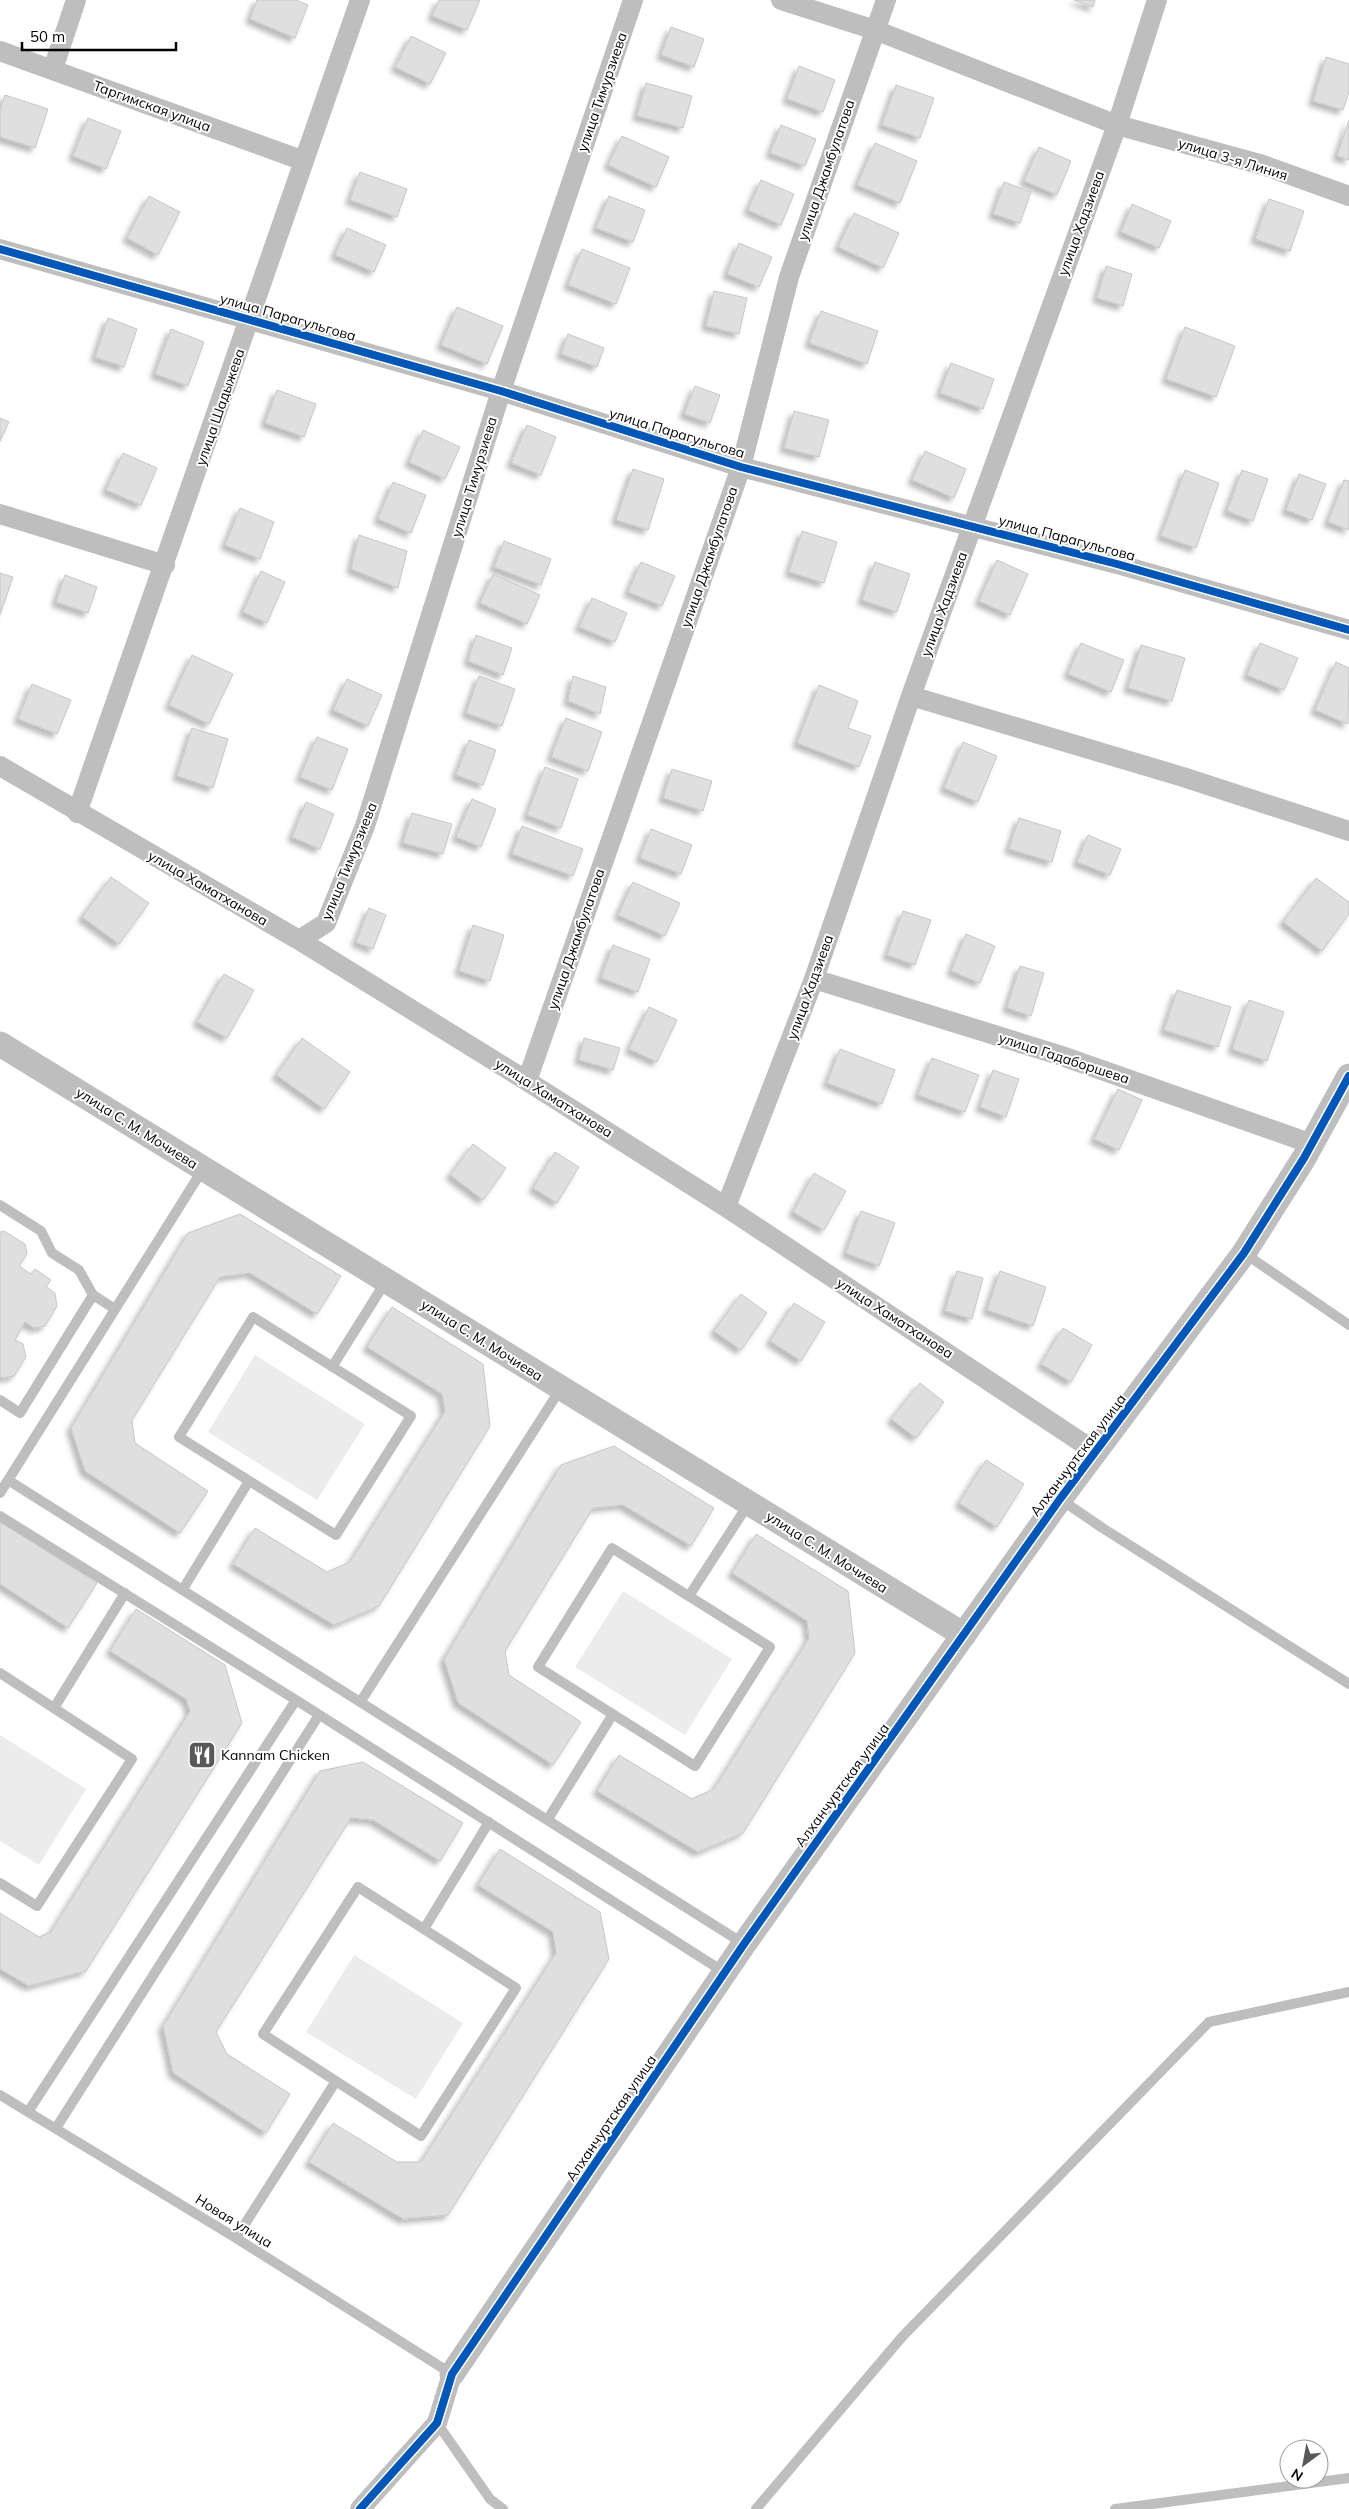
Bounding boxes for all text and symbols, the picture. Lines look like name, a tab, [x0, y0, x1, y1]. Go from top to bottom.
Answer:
scale bar	[22, 20, 176, 52]
text: 50 m	[30, 27, 65, 46]
street label: улица Тимурзиева	[573, 30, 631, 154]
street label: Таргимская улица	[91, 76, 213, 136]
street label: улица Джамбулатова	[793, 97, 859, 243]
street label: улица 3-я Линия	[1176, 134, 1290, 184]
street label: улица Хадзиева	[1054, 168, 1108, 278]
street label: улица Парагульгова	[218, 289, 358, 345]
street label: улица Шадыжева	[192, 346, 248, 468]
street label: улица Парагульгова	[607, 404, 747, 462]
street label: улица Тимурзиева	[447, 414, 501, 540]
street label: улица Джамбулатова	[676, 484, 742, 630]
street label: улица Парагульгова	[997, 511, 1137, 565]
street label: улица Хадзиева	[917, 549, 971, 659]
street label: улица Тимурзиева	[317, 800, 381, 922]
street label: улица Хаматханова	[145, 846, 271, 930]
street label: улица Джамбулатова	[543, 866, 609, 1012]
street label: улица Хадзиева	[783, 932, 837, 1042]
street label: улица Гадаборшева	[996, 1028, 1132, 1088]
street label: улица Хаматханова	[492, 1054, 616, 1142]
street label: улица С. М. Мочиева	[73, 1083, 201, 1173]
street label: улица Хаматханова	[833, 1274, 957, 1362]
street label: улица С. М. Мочиева	[418, 1295, 546, 1385]
street label: Алханчуртская улица	[1026, 1390, 1130, 1520]
street label: улица С. М. Мочиева	[763, 1507, 891, 1597]
street label: Алханчуртская улица	[791, 1720, 893, 1850]
restaurant icon: Kannam Chicken	[187, 1740, 217, 1770]
place label: Kannam Chicken	[221, 1746, 330, 1764]
street label: Алханчуртская улица	[562, 2051, 660, 2185]
street label: Новая улица	[192, 2190, 276, 2252]
north arrow	[1279, 2439, 1329, 2489]
text: N	[1288, 2465, 1306, 2485]

